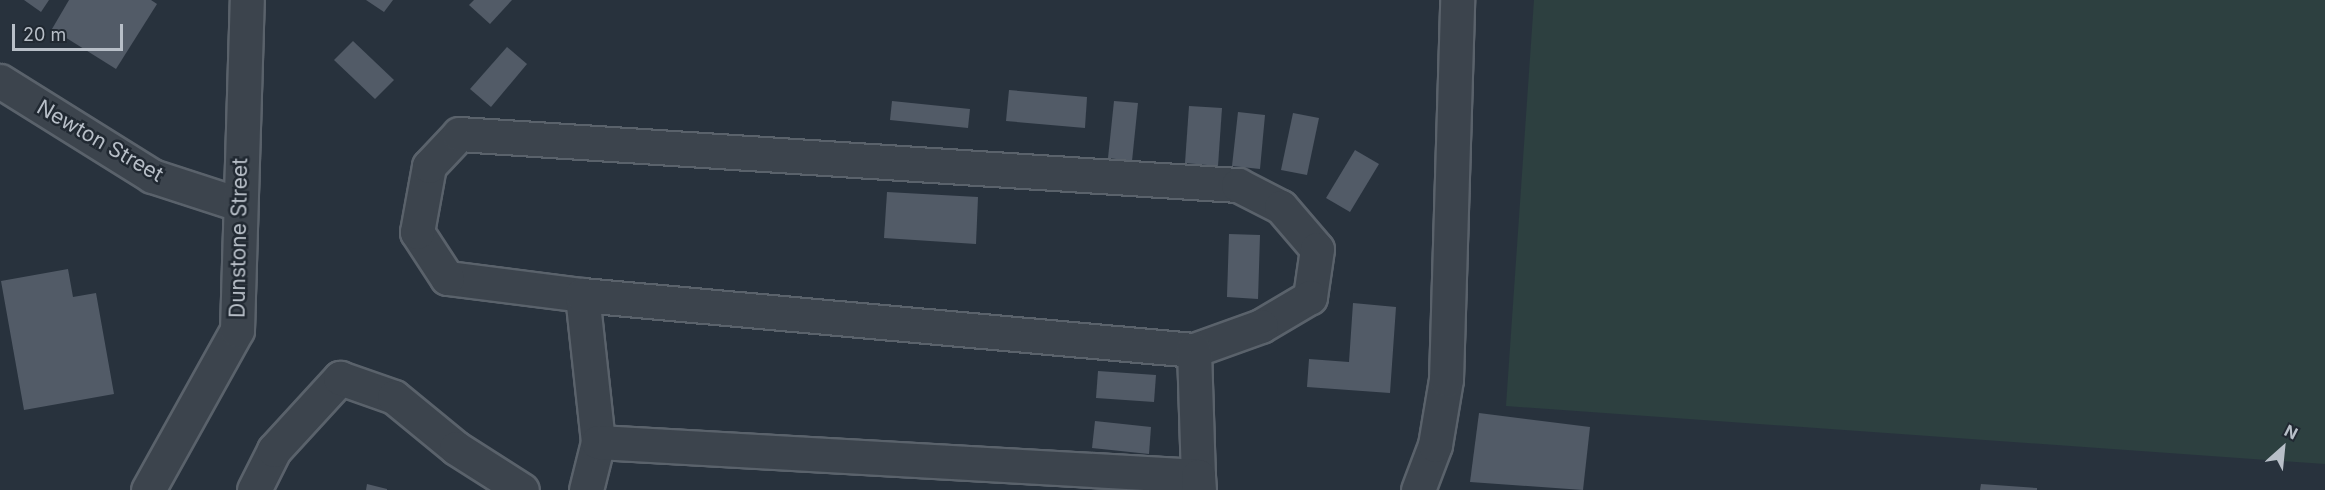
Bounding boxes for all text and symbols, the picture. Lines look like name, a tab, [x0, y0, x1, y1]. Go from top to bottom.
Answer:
scale bar	[15, 12, 126, 50]
text: 20 m	[23, 24, 66, 45]
street label: Newton Street	[32, 95, 168, 187]
street label: Dunstone Street	[225, 158, 253, 318]
north arrow	[2253, 418, 2313, 478]
text: N	[2281, 420, 2301, 444]

